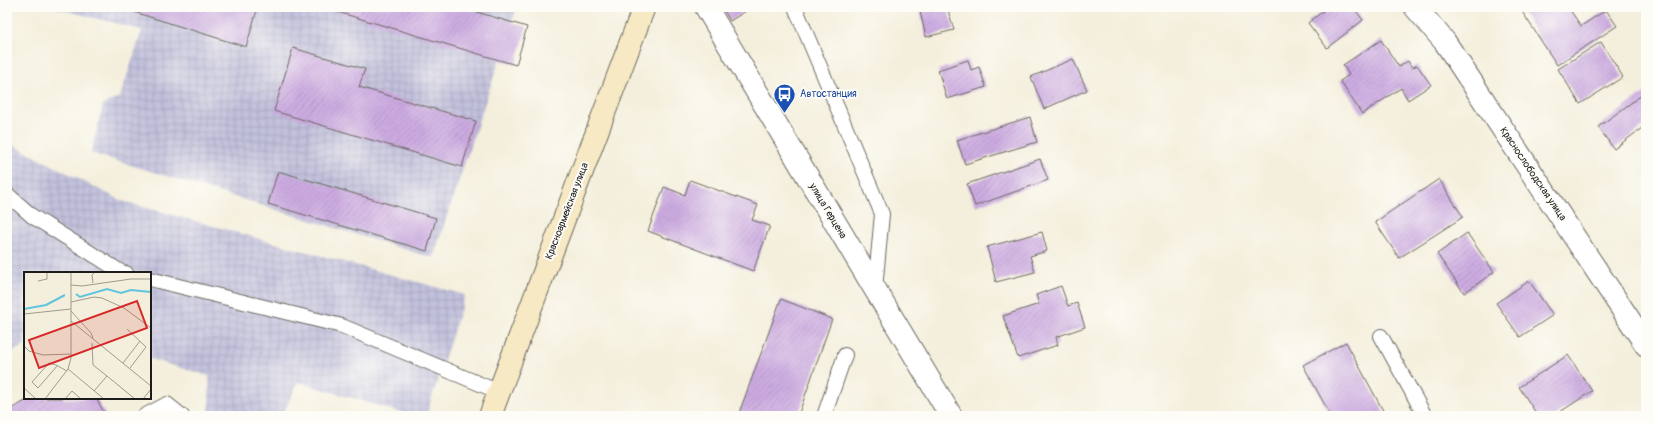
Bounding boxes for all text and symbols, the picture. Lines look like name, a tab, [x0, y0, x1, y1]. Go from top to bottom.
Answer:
bus stop icon: Автостанция	[772, 81, 798, 114]
place label: Автостанция	[800, 88, 857, 100]
street label: Краснослободская улица	[1497, 125, 1569, 223]
street label: Красноармейская улица	[543, 160, 591, 261]
street label: улица Герцена	[806, 180, 849, 241]
inset map	[24, 272, 151, 399]

